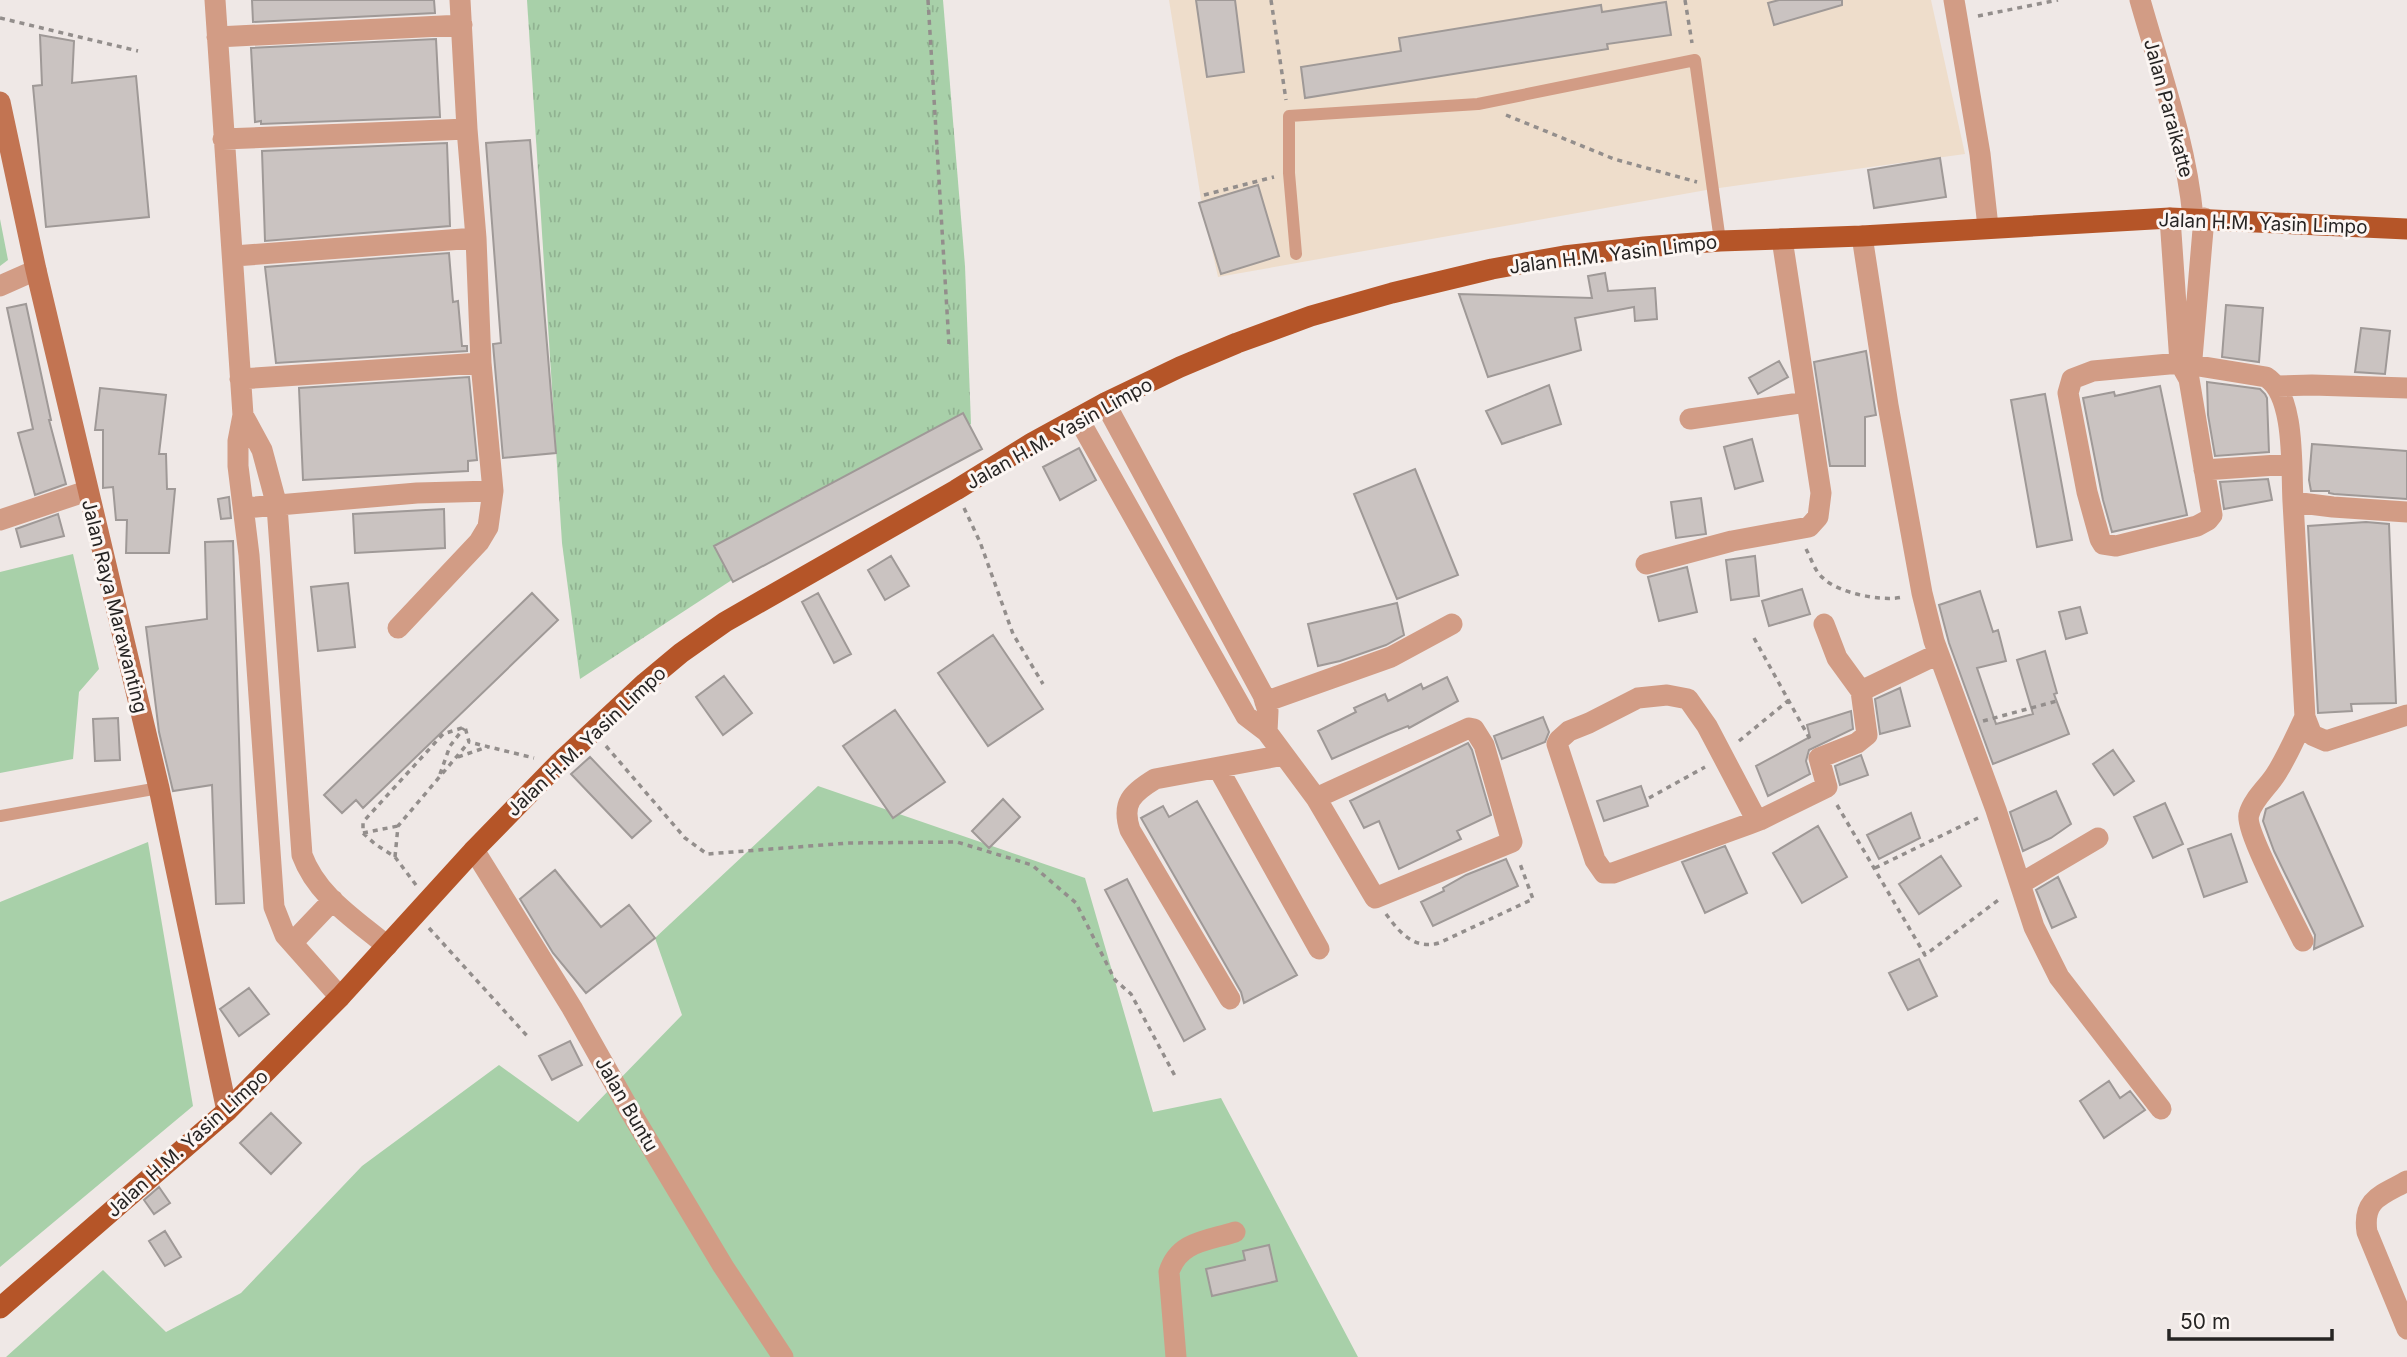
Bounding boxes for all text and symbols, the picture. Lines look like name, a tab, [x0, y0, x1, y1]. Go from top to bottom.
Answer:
street label: Jalan Paraikatte	[2139, 36, 2198, 180]
street label: Jalan H.M. Yasin Limpo	[2158, 208, 2368, 239]
street label: Jalan H.M. Yasin Limpo	[1508, 230, 1718, 279]
street label: Jalan H.M. Yasin Limpo	[962, 373, 1156, 494]
street label: Jalan Raya Marawanting	[77, 497, 152, 715]
street label: Jalan H.M. Yasin Limpo	[502, 662, 671, 821]
street label: Jalan Buntu	[590, 1053, 663, 1156]
street label: Jalan H.M. Yasin Limpo	[102, 1065, 273, 1222]
scale bar	[2169, 1298, 2332, 1342]
text: 50 m	[2180, 1309, 2230, 1334]

